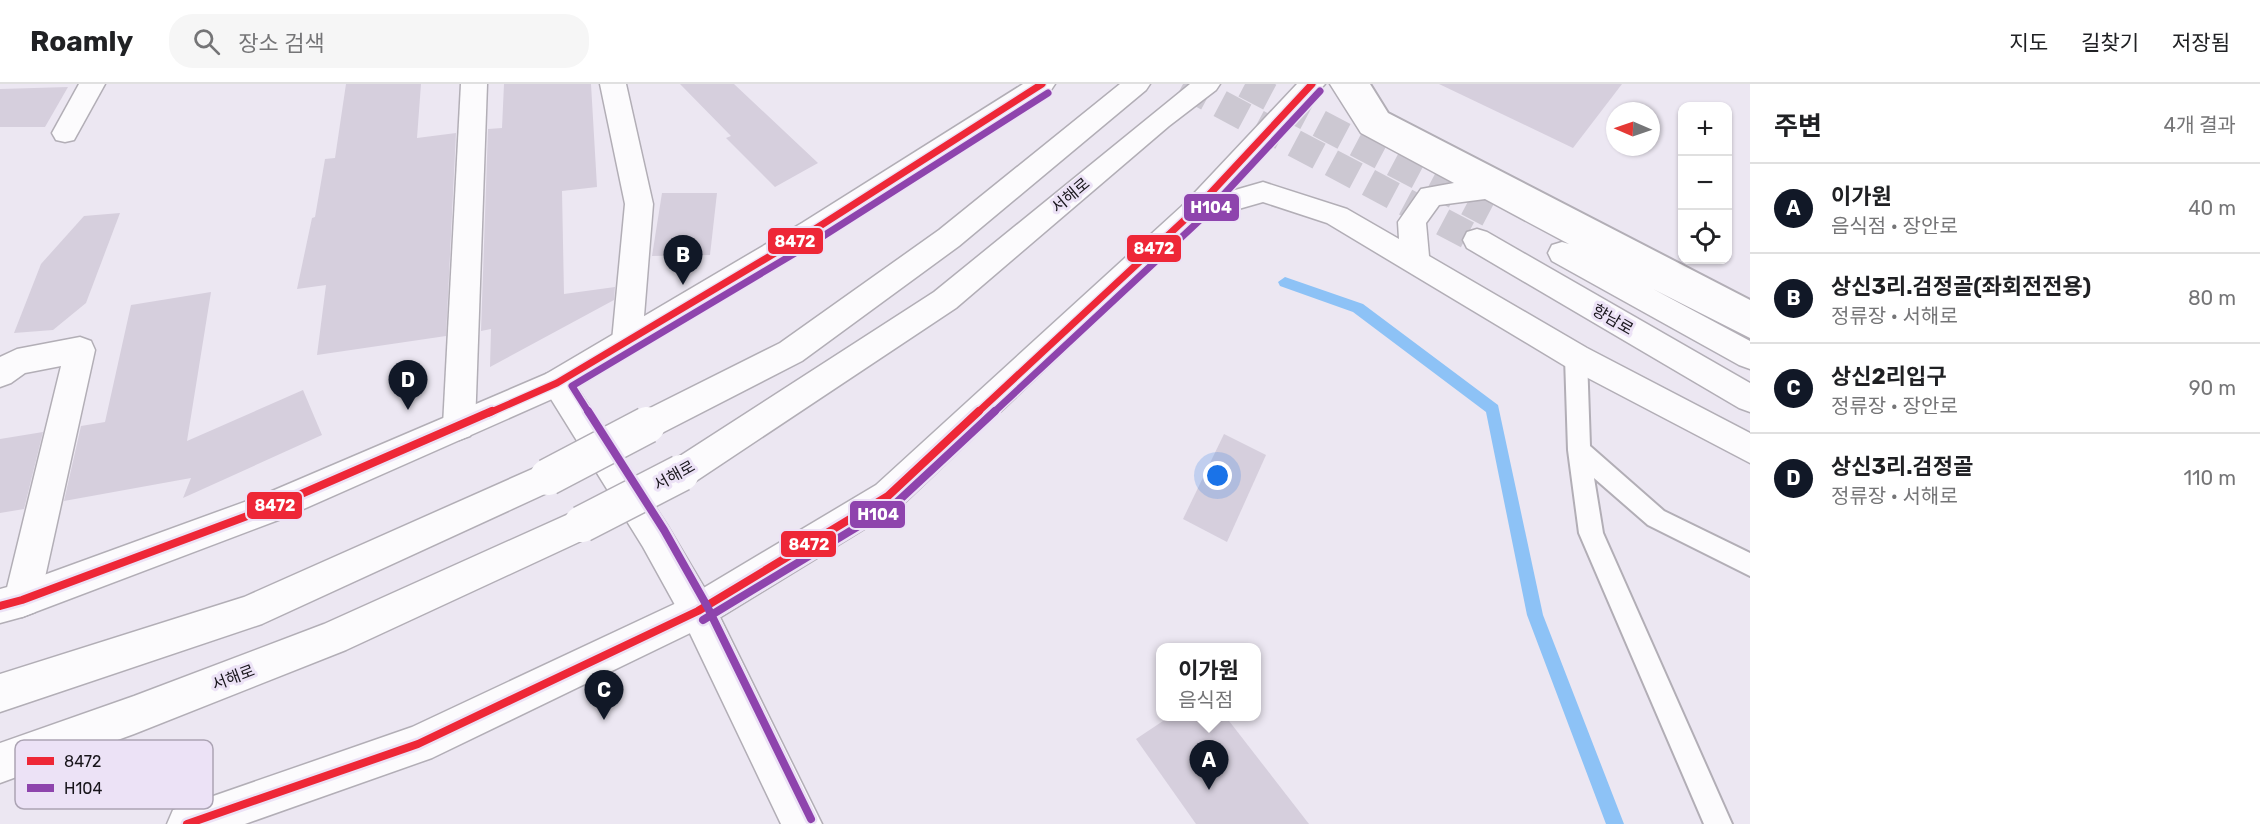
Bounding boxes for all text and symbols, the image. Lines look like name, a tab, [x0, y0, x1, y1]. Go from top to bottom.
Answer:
search box	[169, 14, 589, 68]
text: Roamly	[30, 25, 133, 58]
icon: search	[190, 25, 223, 58]
text: 장소 검색	[238, 30, 325, 57]
text: 지도	[2009, 30, 2048, 55]
text: 길찾기	[2081, 30, 2139, 55]
text: 저장됨	[2172, 30, 2230, 55]
north arrow	[1606, 102, 1660, 156]
map controls	[1678, 102, 1732, 264]
button: +	[1678, 102, 1732, 156]
text: 주변	[1774, 111, 1822, 142]
text: 4개 결과	[2163, 113, 2236, 137]
button: −	[1678, 156, 1732, 210]
street label: 서해로	[1047, 174, 1094, 217]
text: 이가원	[1831, 183, 1892, 210]
line badge: H104	[1183, 193, 1240, 222]
text: A	[1786, 196, 1801, 220]
text: 40 m	[2188, 196, 2236, 220]
text: H104	[1190, 198, 1232, 217]
button: locate	[1678, 210, 1732, 264]
text: 음식점 · 장안로	[1831, 214, 1958, 238]
line badge: 8472	[767, 227, 824, 255]
text: 8472	[775, 232, 815, 251]
line badge: 8472	[1126, 234, 1182, 263]
pin: B	[664, 236, 702, 285]
text: 8472	[1134, 239, 1174, 258]
text: 상신3리.검정골(좌회전전용)	[1831, 273, 2091, 300]
text: B	[1786, 286, 1801, 310]
text: 80 m	[2188, 286, 2236, 310]
street label: 향남로	[1589, 300, 1637, 339]
text: 정류장 · 서해로	[1831, 304, 1958, 328]
pin: D	[388, 360, 428, 410]
text: 상신2리입구	[1831, 363, 1947, 390]
text: C	[1786, 376, 1801, 400]
text: 90 m	[2189, 376, 2236, 400]
text: 정류장 · 장안로	[1831, 394, 1958, 418]
text: 상신3리.검정골	[1831, 453, 1973, 480]
street label: 서해로	[650, 456, 698, 494]
your location	[1203, 461, 1232, 490]
text: D	[1786, 466, 1801, 490]
text: 110 m	[2184, 466, 2236, 490]
text: 정류장 · 서해로	[1831, 484, 1958, 508]
line badge: 8472	[246, 491, 303, 520]
text: 8472	[255, 496, 295, 515]
line badge: H104	[849, 500, 906, 529]
text: H104	[857, 505, 899, 524]
line badge: 8472	[780, 530, 837, 558]
text: 8472	[789, 535, 829, 554]
popup	[1156, 643, 1261, 721]
text: 이가원	[1178, 657, 1239, 684]
street label: 서해로	[209, 661, 257, 694]
pin: C	[584, 670, 624, 720]
text: 음식점	[1178, 688, 1233, 712]
legend	[15, 740, 213, 809]
pin: A	[1190, 740, 1228, 790]
text: 8472	[64, 752, 101, 771]
text: H104	[64, 779, 102, 798]

